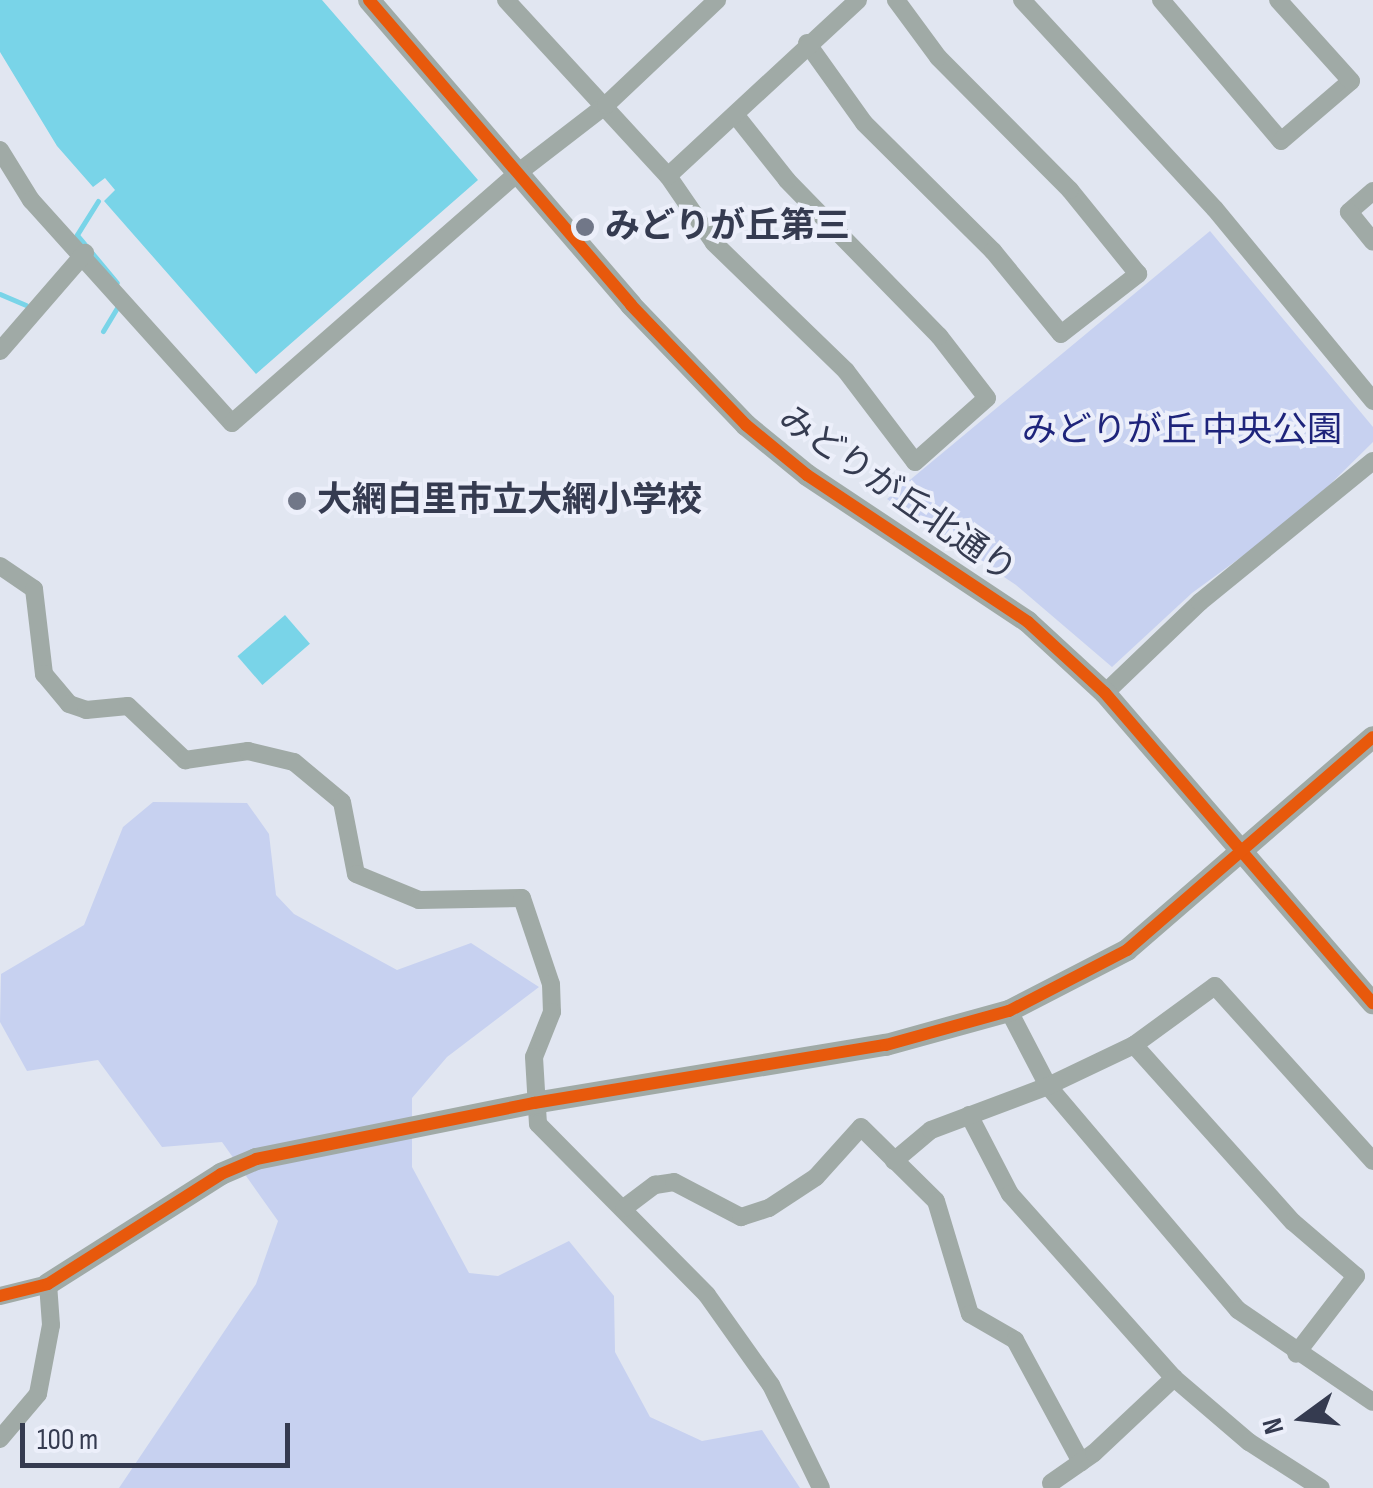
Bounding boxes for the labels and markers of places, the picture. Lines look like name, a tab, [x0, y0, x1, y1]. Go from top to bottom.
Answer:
place label: みどりが丘第三	[605, 206, 850, 248]
marker: みどりが丘第三	[574, 216, 596, 238]
place label: 大網白里市立大網小学校	[317, 480, 702, 522]
marker: 大網白里市立大網小学校	[286, 490, 308, 512]

